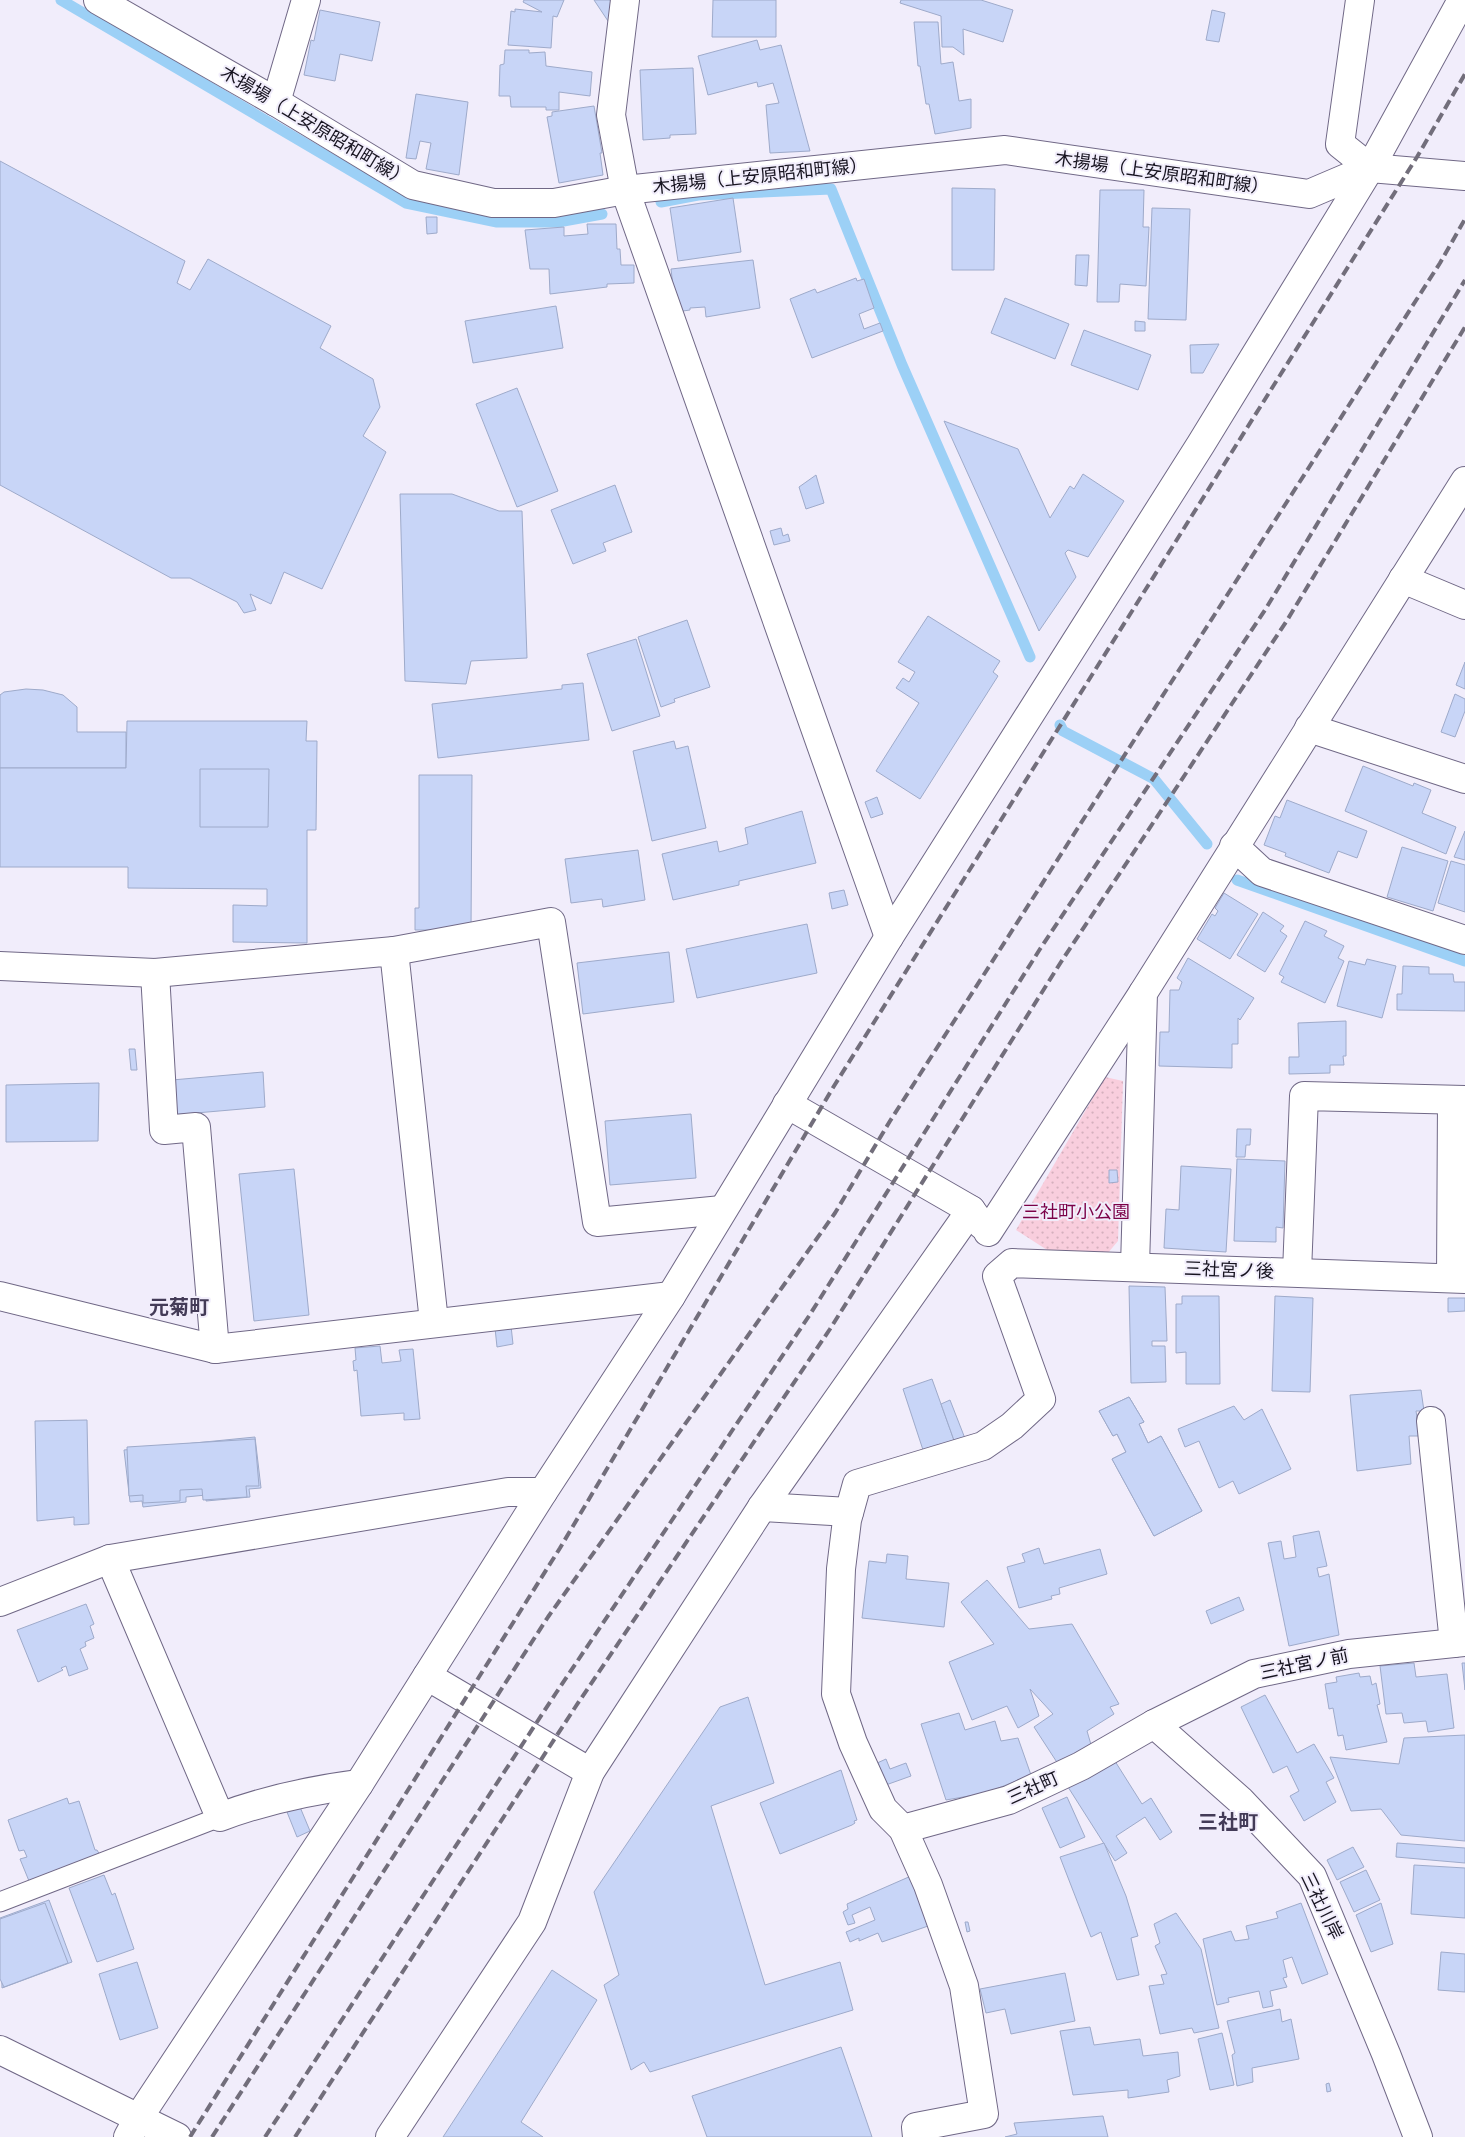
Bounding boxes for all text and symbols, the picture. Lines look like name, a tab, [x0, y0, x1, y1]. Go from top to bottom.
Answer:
street label: 木揚場（上安原昭和町線）	[217, 61, 413, 190]
street label: 木揚場（上安原昭和町線）	[1054, 147, 1270, 198]
street label: 木揚場（上安原昭和町線）	[651, 154, 868, 197]
park label: 三社町小公園	[1022, 1201, 1130, 1222]
street label: 三社宮ノ後	[1184, 1257, 1274, 1282]
district label: 元菊町	[149, 1295, 209, 1319]
street label: 三社宮ノ前	[1258, 1644, 1350, 1683]
street label: 三社町	[1004, 1767, 1062, 1808]
district label: 三社町	[1198, 1810, 1258, 1834]
street label: 三社川岸	[1297, 1869, 1348, 1943]

